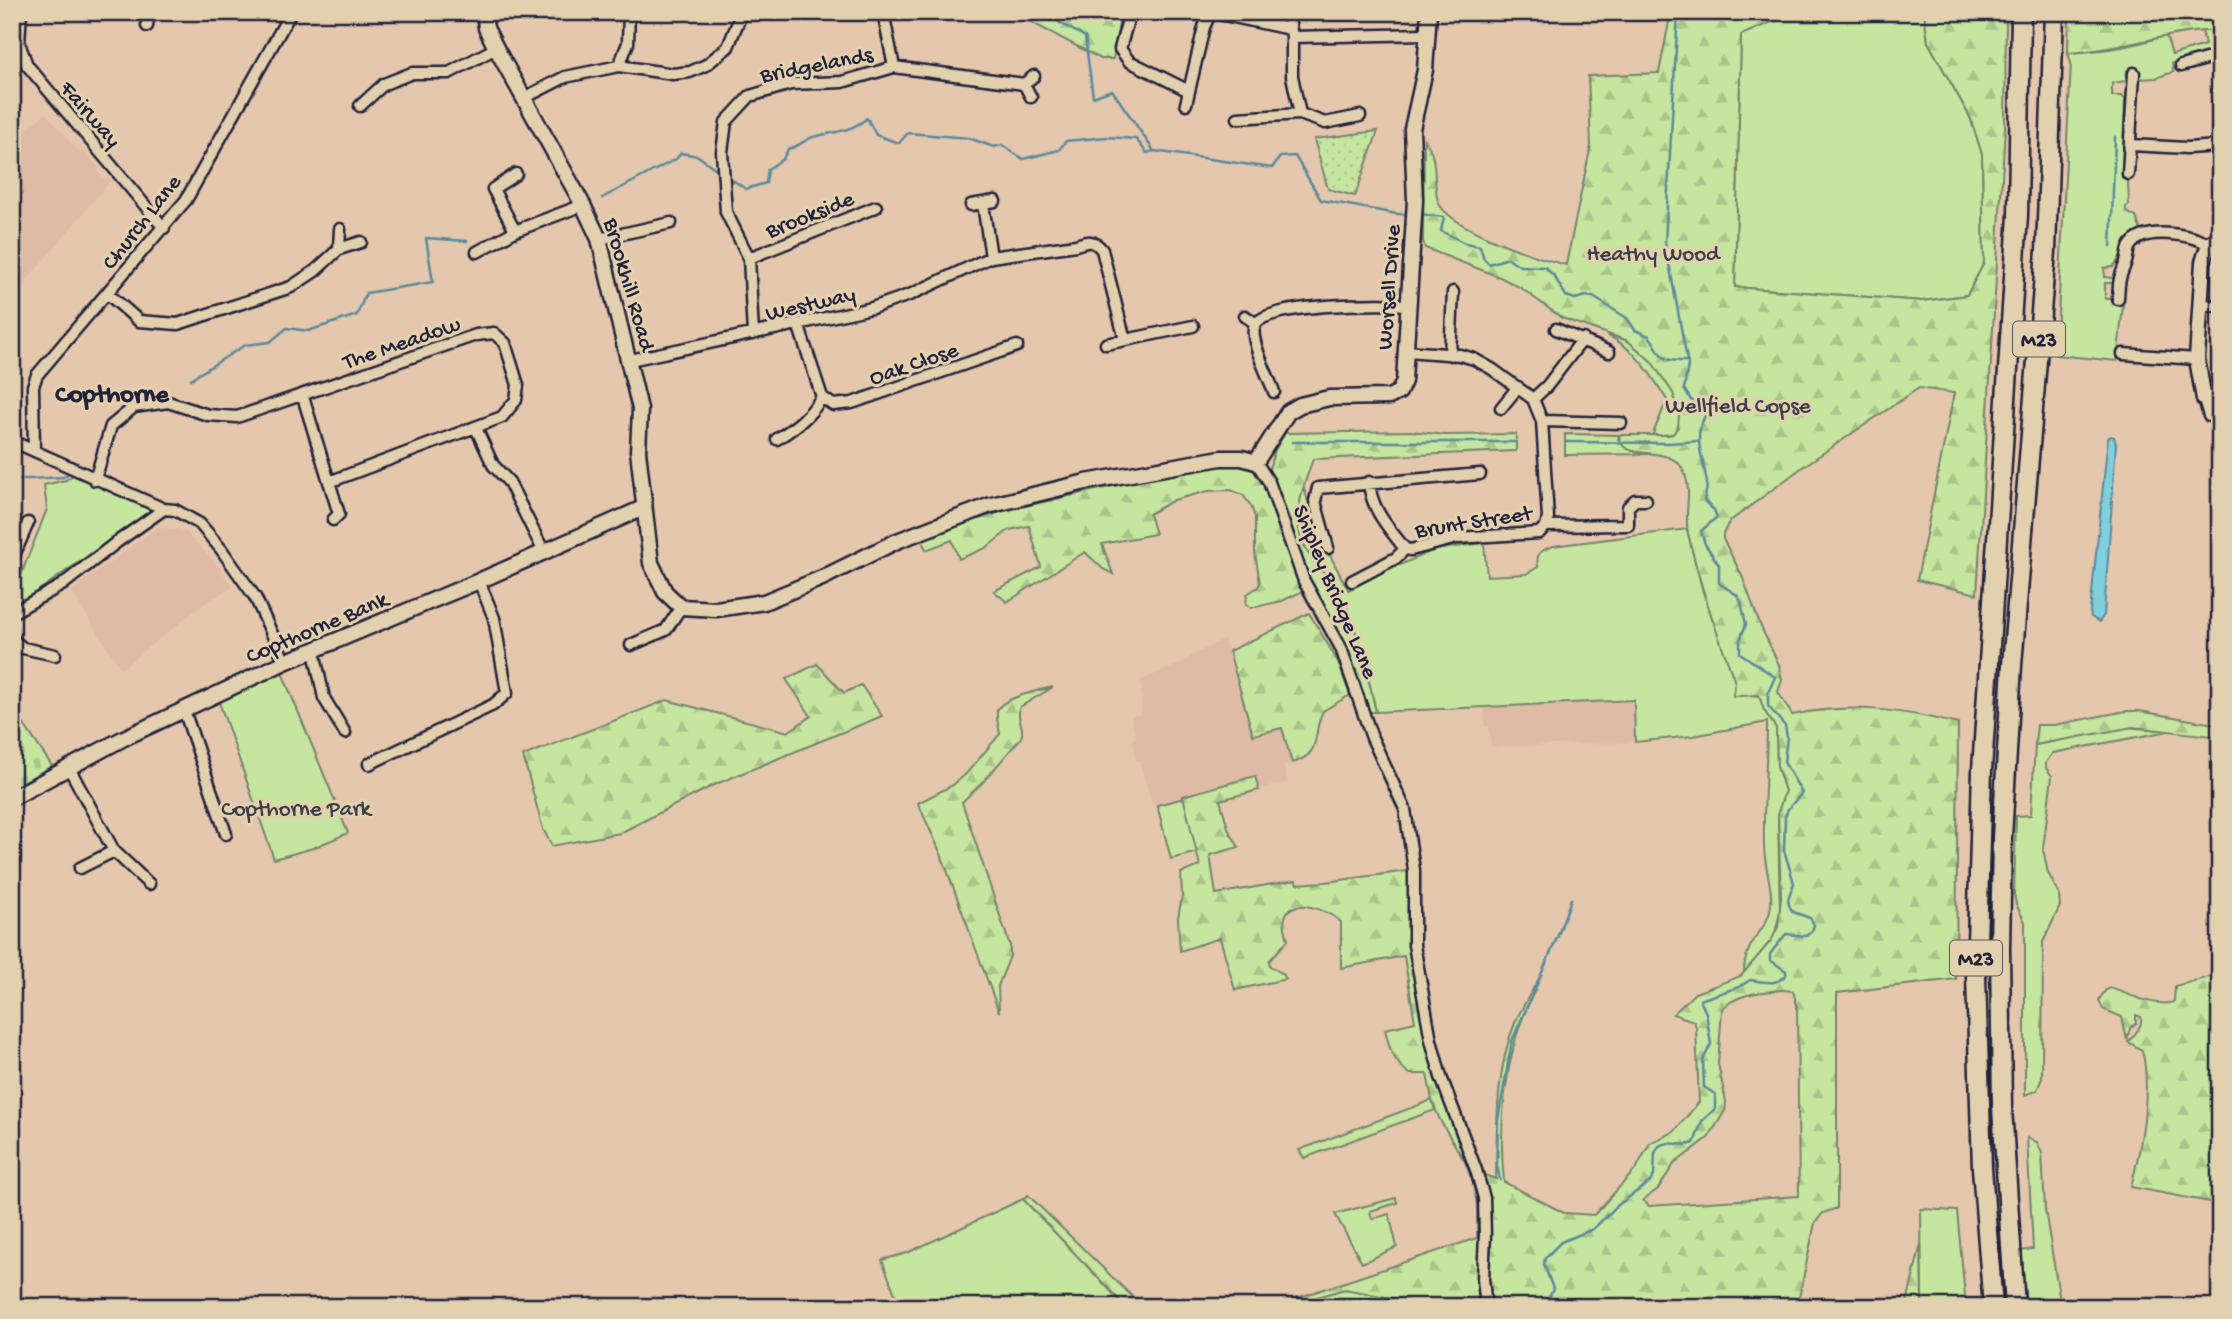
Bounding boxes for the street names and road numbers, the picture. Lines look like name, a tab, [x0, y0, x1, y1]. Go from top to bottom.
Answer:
street label: Bridgelands	[757, 42, 876, 91]
street label: Fairway	[52, 76, 126, 154]
street label: Church Lane	[97, 169, 189, 276]
street label: Brookside	[761, 186, 859, 247]
street label: Brookhill Road	[595, 214, 660, 356]
street label: Worsell Drive	[1373, 222, 1408, 351]
street label: Westway	[763, 282, 858, 329]
street label: The Meadow	[338, 312, 465, 378]
road number: M23	[2013, 322, 2065, 356]
street label: Oak Close	[866, 337, 963, 393]
street label: Brunt Street	[1412, 501, 1535, 546]
street label: Shipley Bridge Lane	[1285, 502, 1383, 684]
street label: Copthorne Bank	[242, 586, 395, 671]
road number: M23	[1950, 940, 2002, 976]

